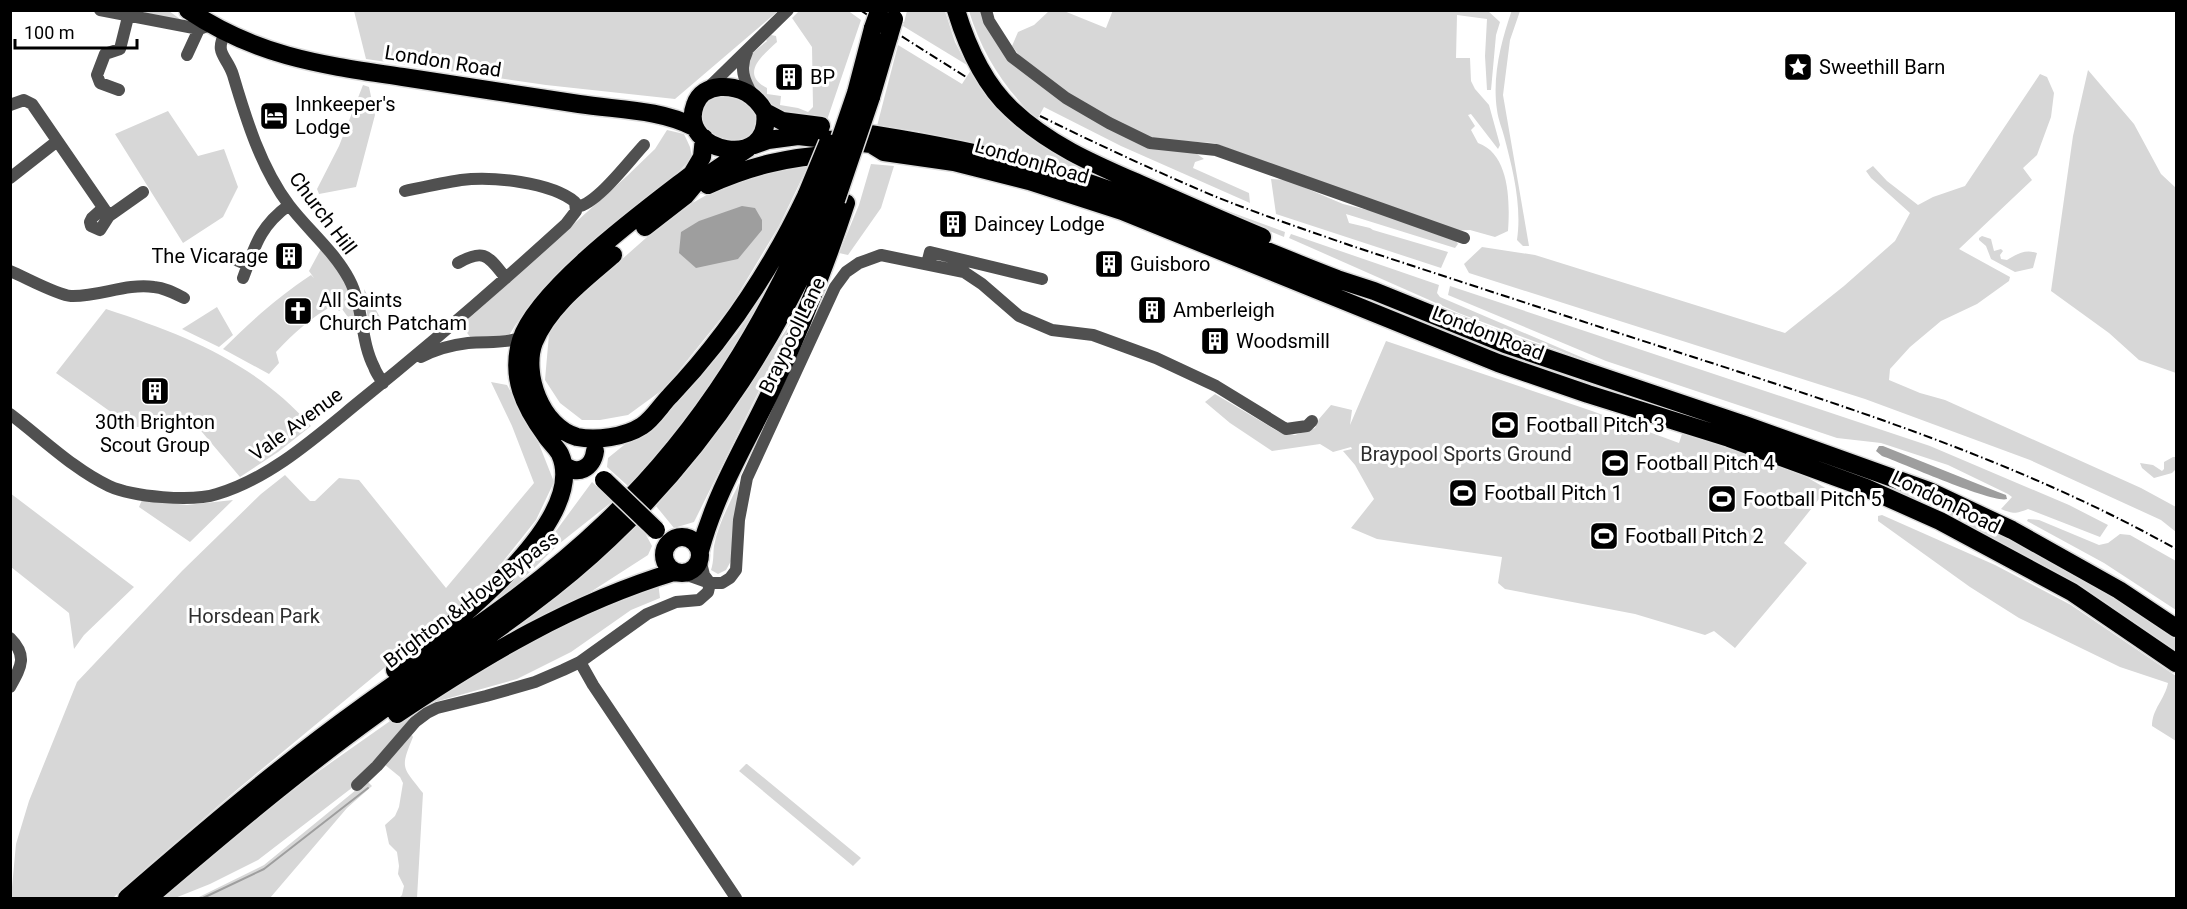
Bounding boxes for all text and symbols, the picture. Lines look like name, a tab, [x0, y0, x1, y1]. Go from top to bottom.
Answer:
scale bar	[15, 12, 136, 50]
text: 100 m	[24, 22, 75, 43]
street label: London Road	[383, 40, 503, 82]
place icon: Sweethill Barn	[1782, 51, 1814, 83]
place label: Sweethill Barn	[1819, 55, 1945, 79]
building icon: BP	[773, 61, 805, 93]
place label: BP	[810, 65, 835, 89]
place label: Innkeeper's Lodge	[295, 92, 396, 139]
hotel icon: Innkeeper's Lodge	[258, 100, 290, 132]
street label: London Road	[972, 133, 1092, 189]
street label: Church Hill	[284, 167, 362, 259]
building icon: Daincey Lodge	[937, 208, 969, 240]
place label: Daincey Lodge	[974, 212, 1105, 236]
building icon: The Vicarage	[273, 240, 305, 272]
place label: The Vicarage	[151, 244, 268, 268]
building icon: Guisboro	[1093, 248, 1125, 280]
place label: Guisboro	[1130, 252, 1210, 276]
street label: Braypool Lane	[754, 273, 830, 397]
place label: All Saints Church Patcham	[319, 288, 467, 335]
building icon: Amberleigh	[1136, 294, 1168, 326]
church icon: All Saints Church Patcham	[282, 295, 314, 327]
place label: Amberleigh	[1173, 298, 1275, 322]
street label: London Road	[1429, 301, 1547, 365]
building icon: Woodsmill	[1199, 325, 1231, 357]
place label: Woodsmill	[1236, 329, 1330, 353]
building icon: 30th Brighton Scout Group	[139, 375, 171, 407]
street label: Vale Avenue	[245, 382, 347, 466]
sports icon: Football Pitch 3	[1489, 409, 1521, 441]
place label: 30th Brighton Scout Group	[95, 410, 215, 457]
place label: Football Pitch 3	[1526, 413, 1665, 437]
park label: Braypool Sports Ground	[1360, 442, 1572, 466]
sports icon: Football Pitch 4	[1599, 447, 1631, 479]
place label: Football Pitch 4	[1636, 451, 1775, 475]
street label: London Road	[1888, 465, 2004, 539]
sports icon: Football Pitch 1	[1447, 477, 1479, 509]
place label: Football Pitch 1	[1484, 481, 1623, 505]
sports icon: Football Pitch 5	[1706, 483, 1738, 515]
place label: Football Pitch 5	[1743, 487, 1882, 511]
sports icon: Football Pitch 2	[1588, 520, 1620, 552]
place label: Football Pitch 2	[1625, 524, 1764, 548]
street label: Brighton & Hove Bypass	[379, 525, 563, 673]
park label: Horsdean Park	[188, 604, 321, 628]

